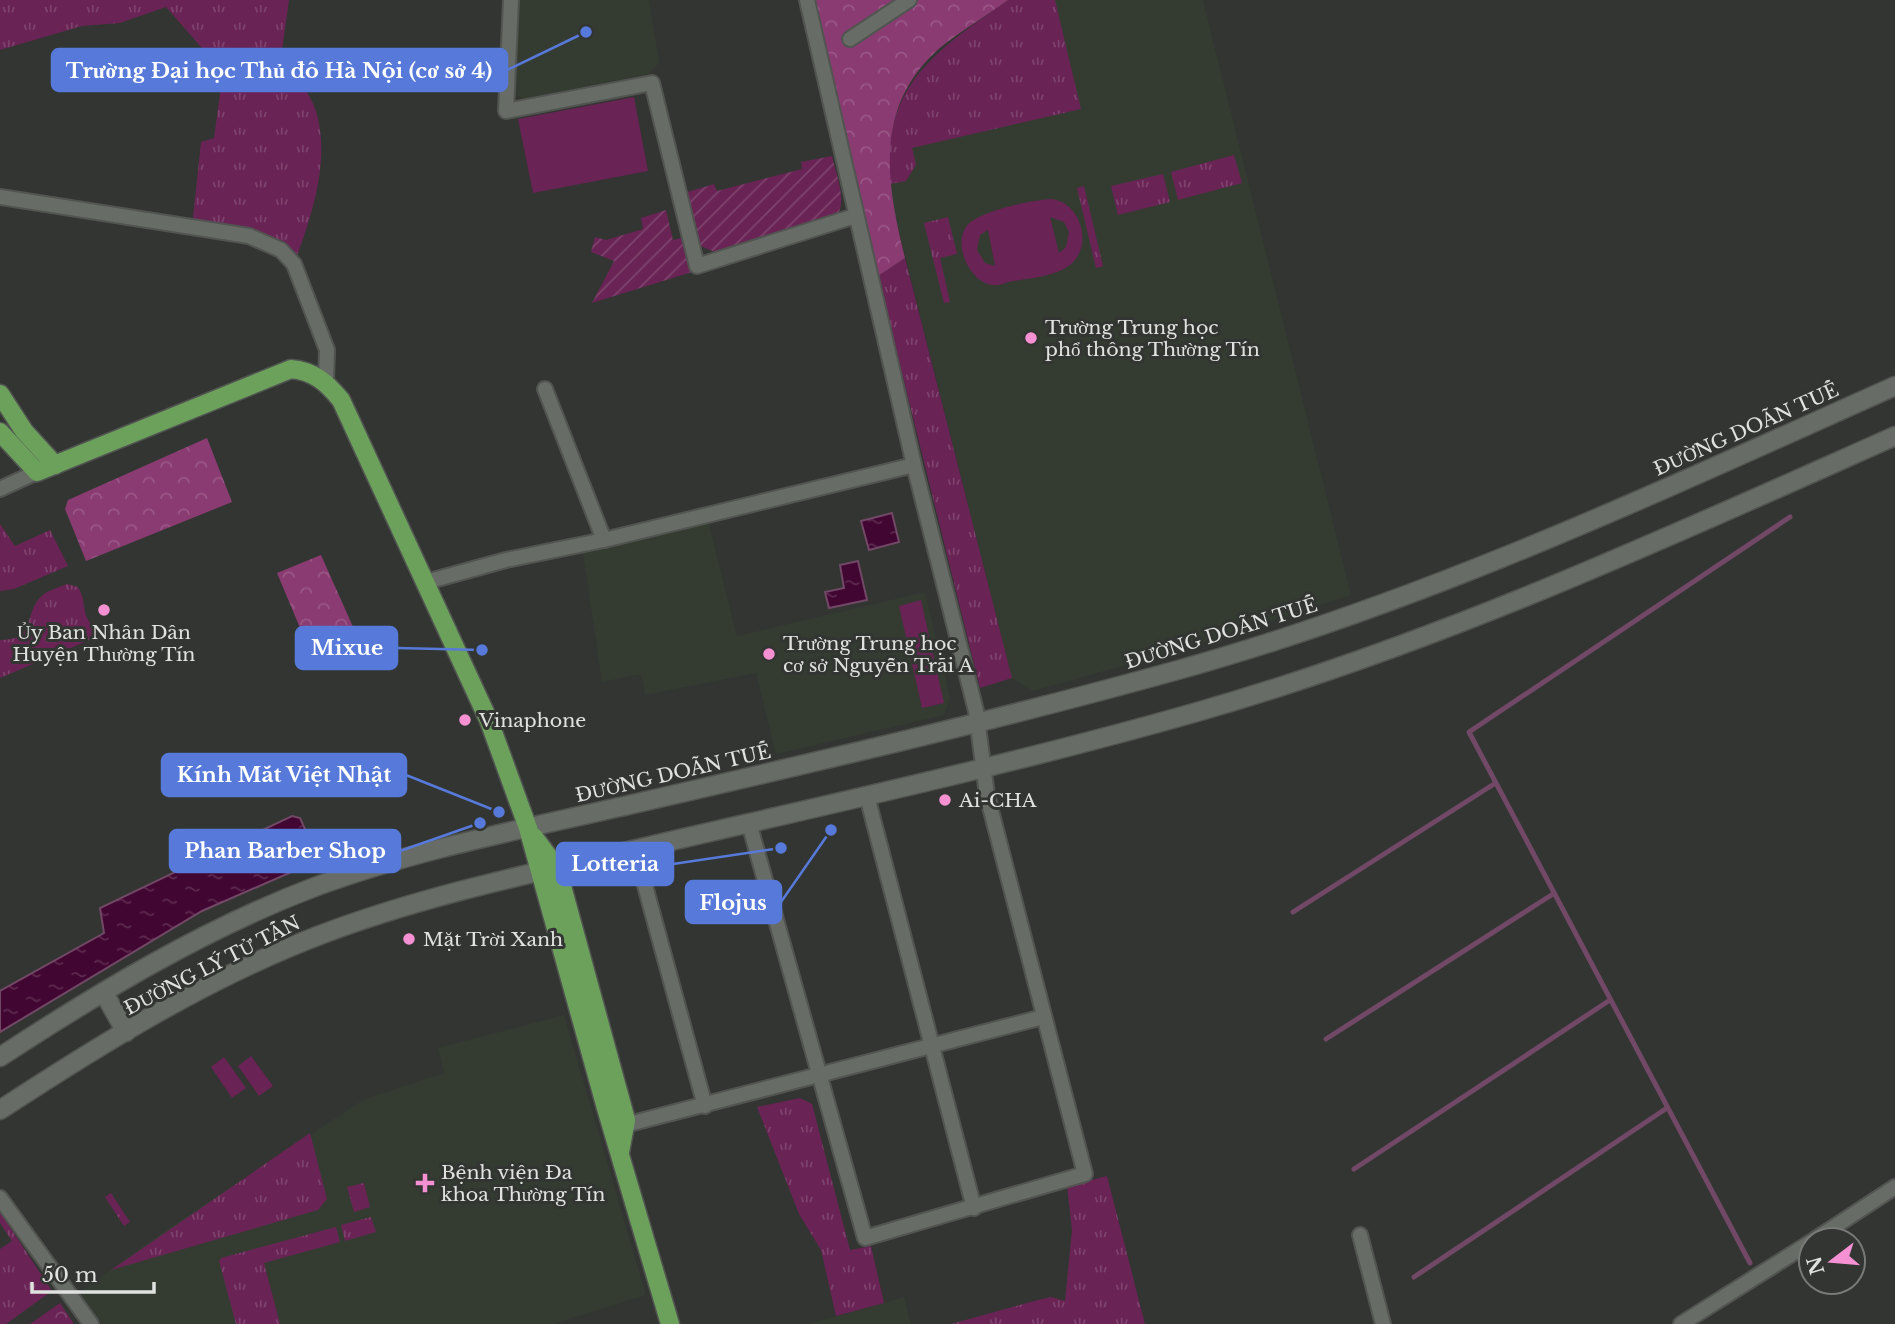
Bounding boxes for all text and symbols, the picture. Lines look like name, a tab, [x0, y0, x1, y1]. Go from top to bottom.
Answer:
callout: Trường Đại học Thủ đô Hà Nội (cơ sở 4)	[52, 49, 507, 91]
text: Trường Đại học Thủ đô Hà Nội (cơ sở 4)	[66, 58, 492, 84]
place label: Trường Trung học phổ thông Thường Tín	[1045, 316, 1260, 361]
marker: Trường Trung học phổ thông Thường Tín	[1023, 330, 1039, 346]
street label: ĐƯỜNG DOÃN TUẾ	[1650, 377, 1842, 481]
street label: ĐƯỜNG DOÃN TUẾ	[1122, 592, 1320, 674]
marker: Ủy Ban Nhân Dân Huyện Thường Tín	[96, 602, 112, 618]
place label: Ủy Ban Nhân Dân Huyện Thường Tín	[13, 621, 195, 666]
callout: Mixue	[296, 627, 397, 669]
place label: Trường Trung học cơ sở Nguyễn Trãi A	[783, 632, 974, 677]
text: Mixue	[311, 635, 383, 661]
marker: Trường Trung học cơ sở Nguyễn Trãi A	[761, 646, 777, 662]
place label: Vinaphone	[478, 709, 586, 732]
marker: Vinaphone	[457, 712, 473, 728]
street label: ĐƯỜNG DOÃN TUẾ	[573, 739, 773, 807]
callout: Kính Mắt Việt Nhật	[162, 754, 406, 796]
text: Kính Mắt Việt Nhật	[177, 762, 391, 788]
place label: Ai-CHA	[958, 789, 1037, 812]
marker: Ai-CHA	[937, 792, 953, 808]
callout: Phan Barber Shop	[170, 830, 400, 872]
text: Phan Barber Shop	[184, 838, 386, 864]
callout: Lotteria	[557, 843, 673, 885]
text: Lotteria	[571, 851, 659, 877]
callout: Flojus	[686, 881, 781, 923]
text: Flojus	[699, 890, 767, 916]
street label: ĐƯỜNG LÝ TỬ TẤN	[120, 911, 304, 1020]
place label: Mặt Trời Xanh	[423, 928, 563, 951]
marker: Mặt Trời Xanh	[401, 931, 417, 947]
place label: Bệnh viện Đa khoa Thường Tín	[441, 1161, 605, 1206]
marker: Bệnh viện Đa khoa Thường Tín	[415, 1173, 435, 1193]
north arrow	[1797, 1226, 1867, 1296]
scale bar	[32, 1250, 154, 1294]
text: N	[1803, 1254, 1830, 1277]
text: 50 m	[42, 1262, 98, 1288]

